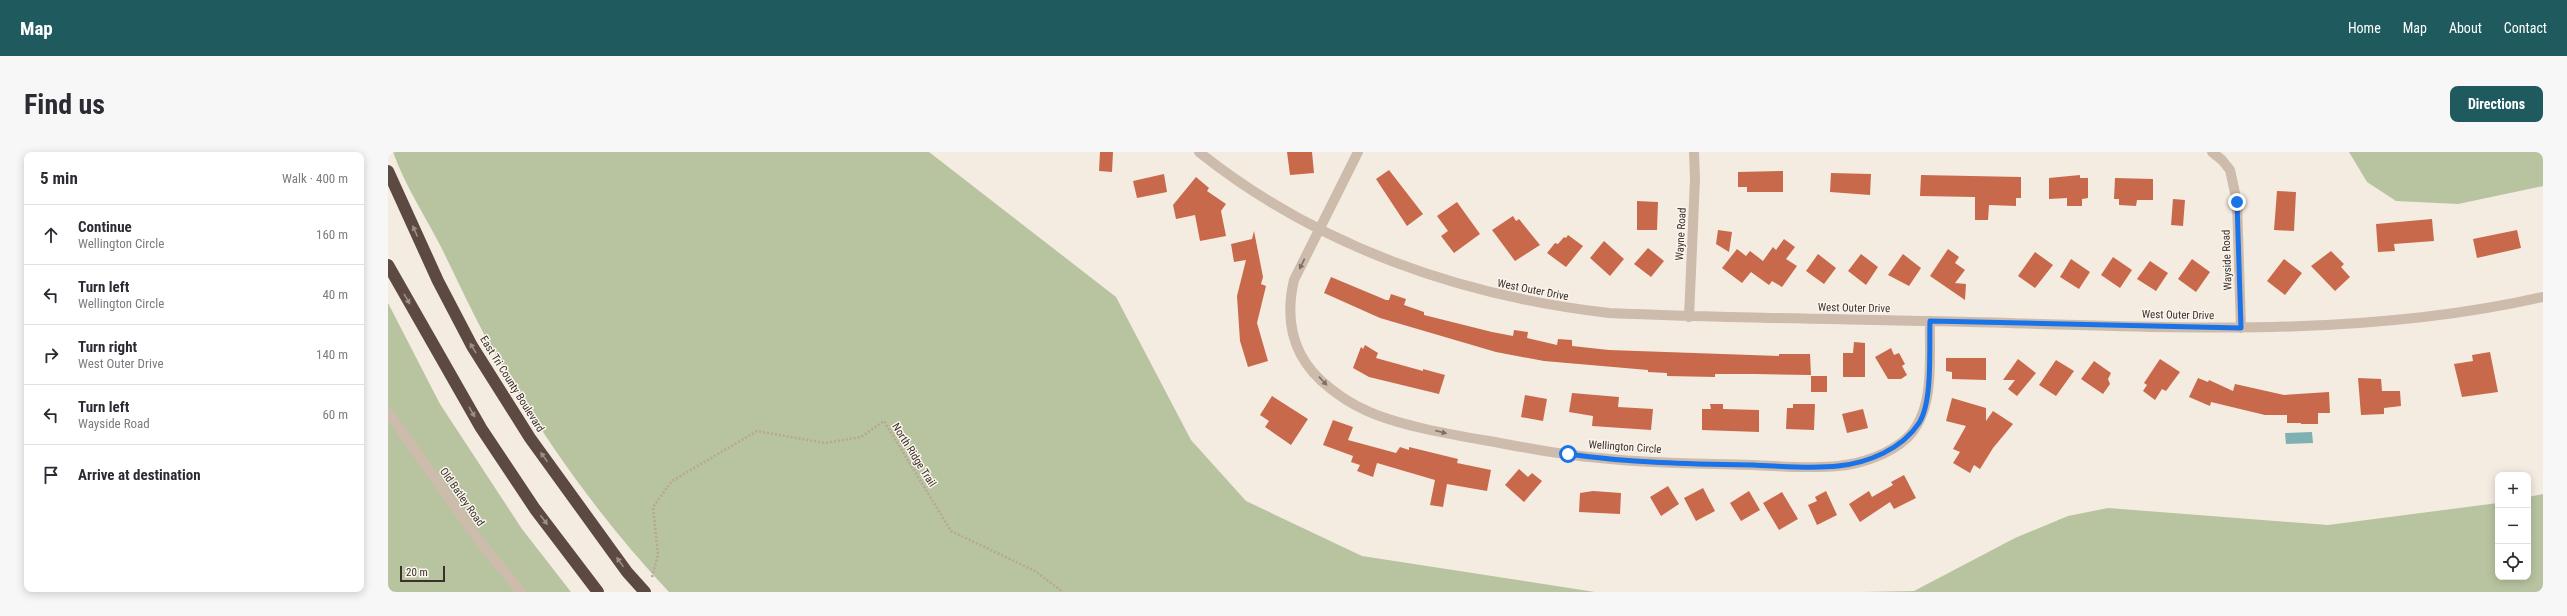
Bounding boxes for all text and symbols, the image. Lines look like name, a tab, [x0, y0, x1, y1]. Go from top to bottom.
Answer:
text: Map	[20, 17, 53, 40]
text: Home	[2348, 20, 2381, 36]
text: Map	[2403, 20, 2427, 36]
text: About	[2449, 20, 2482, 36]
text: Contact	[2504, 20, 2547, 36]
button: Directions	[2450, 86, 2543, 122]
text: Find us	[24, 88, 105, 121]
text: 5 min	[40, 168, 78, 188]
text: Walk · 400 m	[282, 171, 348, 186]
route end	[2228, 193, 2246, 211]
street label: Wayne Road	[1673, 207, 1689, 261]
text: Continue	[78, 218, 132, 236]
icon: ahead	[40, 224, 62, 246]
one-way arrow	[412, 226, 418, 237]
text: 160 m	[316, 227, 348, 242]
street label: Wayside Road	[2219, 229, 2235, 291]
text: Wellington Circle	[78, 236, 164, 251]
one-way arrow	[1299, 258, 1305, 270]
street label: West Outer Drive	[1496, 277, 1570, 303]
text: Turn left	[78, 278, 129, 296]
icon: left	[40, 284, 62, 306]
text: 40 m	[322, 287, 348, 302]
one-way arrow	[404, 293, 411, 305]
text: Wellington Circle	[78, 296, 164, 311]
street label: West Outer Drive	[1818, 301, 1890, 315]
street label: West Outer Drive	[2142, 308, 2214, 322]
street label: East Tri County Boulevard	[477, 334, 547, 434]
text: Turn right	[78, 338, 137, 356]
one-way arrow	[470, 342, 477, 354]
icon: right	[40, 344, 62, 366]
text: 140 m	[316, 347, 348, 362]
text: West Outer Drive	[78, 356, 163, 371]
one-way arrow	[1318, 376, 1328, 386]
text: Turn left	[78, 398, 129, 416]
icon: left	[40, 404, 62, 426]
one-way arrow	[468, 406, 475, 418]
text: 60 m	[322, 407, 348, 422]
text: Wayside Road	[78, 416, 150, 431]
street label: North Ridge Trail	[889, 421, 939, 489]
one-way arrow	[1435, 429, 1447, 435]
street label: Wellington Circle	[1588, 438, 1662, 456]
route start	[1559, 445, 1577, 463]
one-way arrow	[540, 452, 548, 462]
icon: arrive	[40, 464, 62, 486]
street label: Old Batley Road	[437, 465, 487, 529]
text: Arrive at destination	[78, 466, 201, 484]
map controls	[2495, 472, 2531, 580]
button: +	[2495, 472, 2531, 508]
button: −	[2495, 508, 2531, 544]
one-way arrow	[539, 515, 548, 526]
button: locate	[2495, 544, 2531, 580]
one-way arrow	[616, 557, 624, 568]
scale bar	[400, 564, 445, 583]
text: 20 m	[406, 566, 428, 579]

